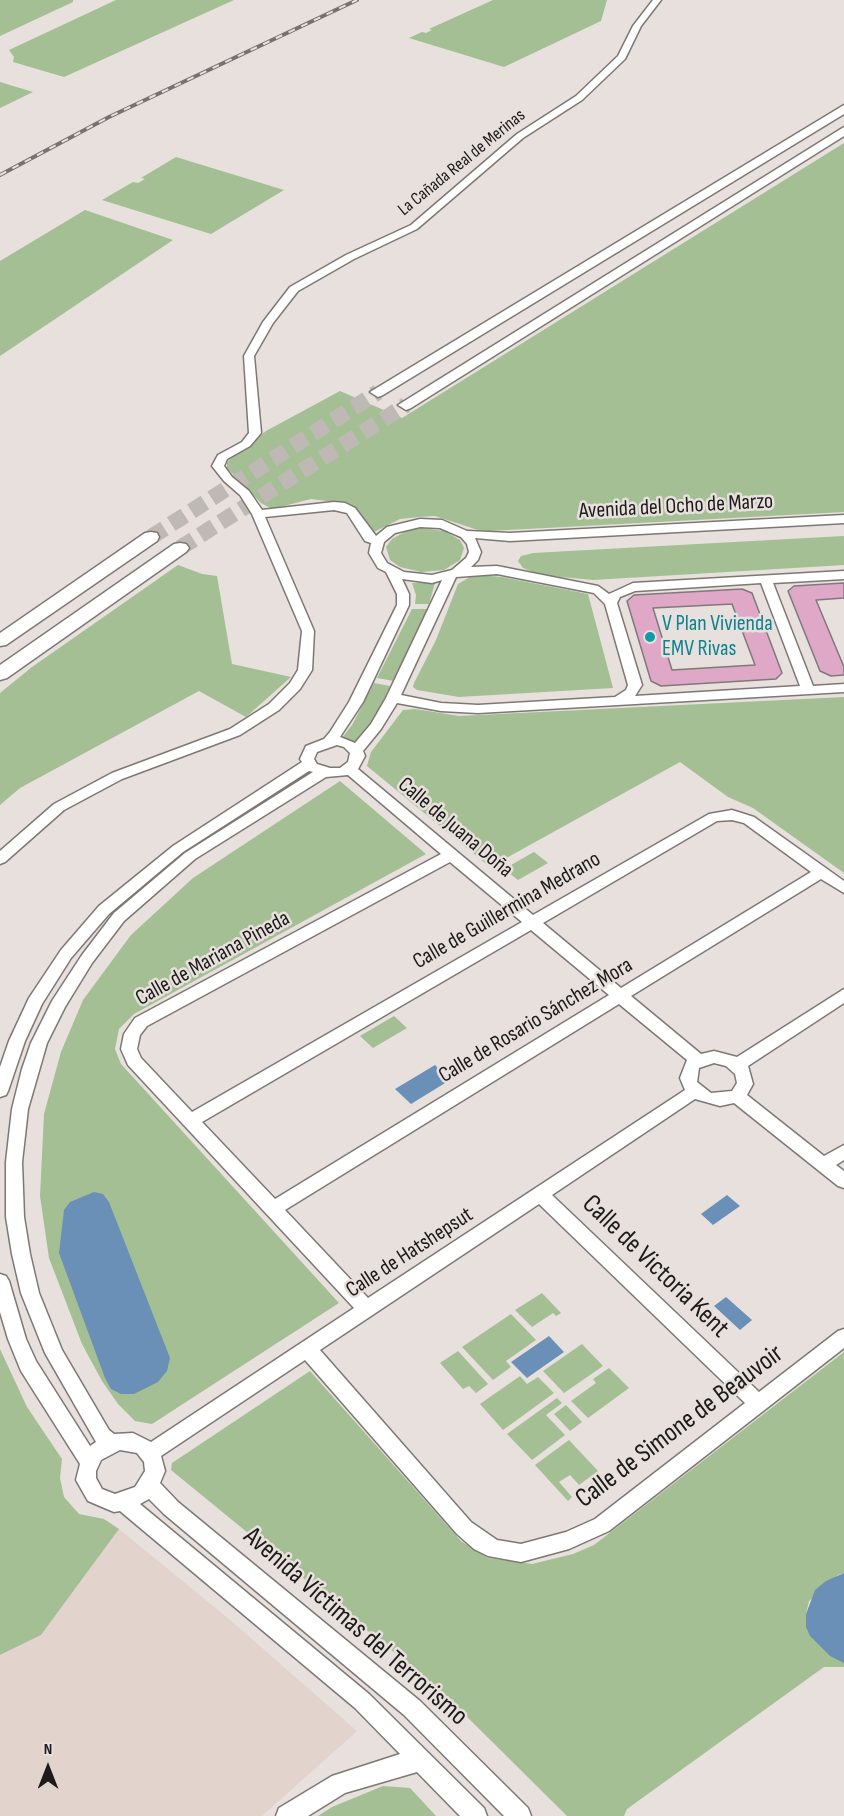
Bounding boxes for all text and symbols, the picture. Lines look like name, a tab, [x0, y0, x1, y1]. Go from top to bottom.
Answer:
street label: La Cañada Real de Merinas	[394, 105, 530, 221]
street label: Avenida del Ocho de Marzo	[578, 489, 774, 525]
place label: V Plan Vivienda EMV Rivas	[662, 611, 773, 662]
marker: V Plan Vivienda EMV Rivas	[643, 630, 657, 644]
street label: Calle de Juana Doña	[392, 772, 518, 884]
street label: Calle de Guillermina Medrano	[409, 847, 605, 975]
street label: Calle de Mariana Pineda	[131, 906, 295, 1012]
street label: Calle de Rosario Sánchez Mora	[434, 953, 638, 1089]
street label: Calle de Victoria Kent	[575, 1189, 735, 1345]
street label: Calle de Hatshepsut	[342, 1202, 478, 1304]
street label: Calle de Simone de Beauvoir	[570, 1338, 790, 1516]
street label: Avenida Víctimas del Terrorismo	[236, 1521, 474, 1733]
north arrow	[18, 1738, 78, 1798]
text: N	[44, 1740, 52, 1759]

